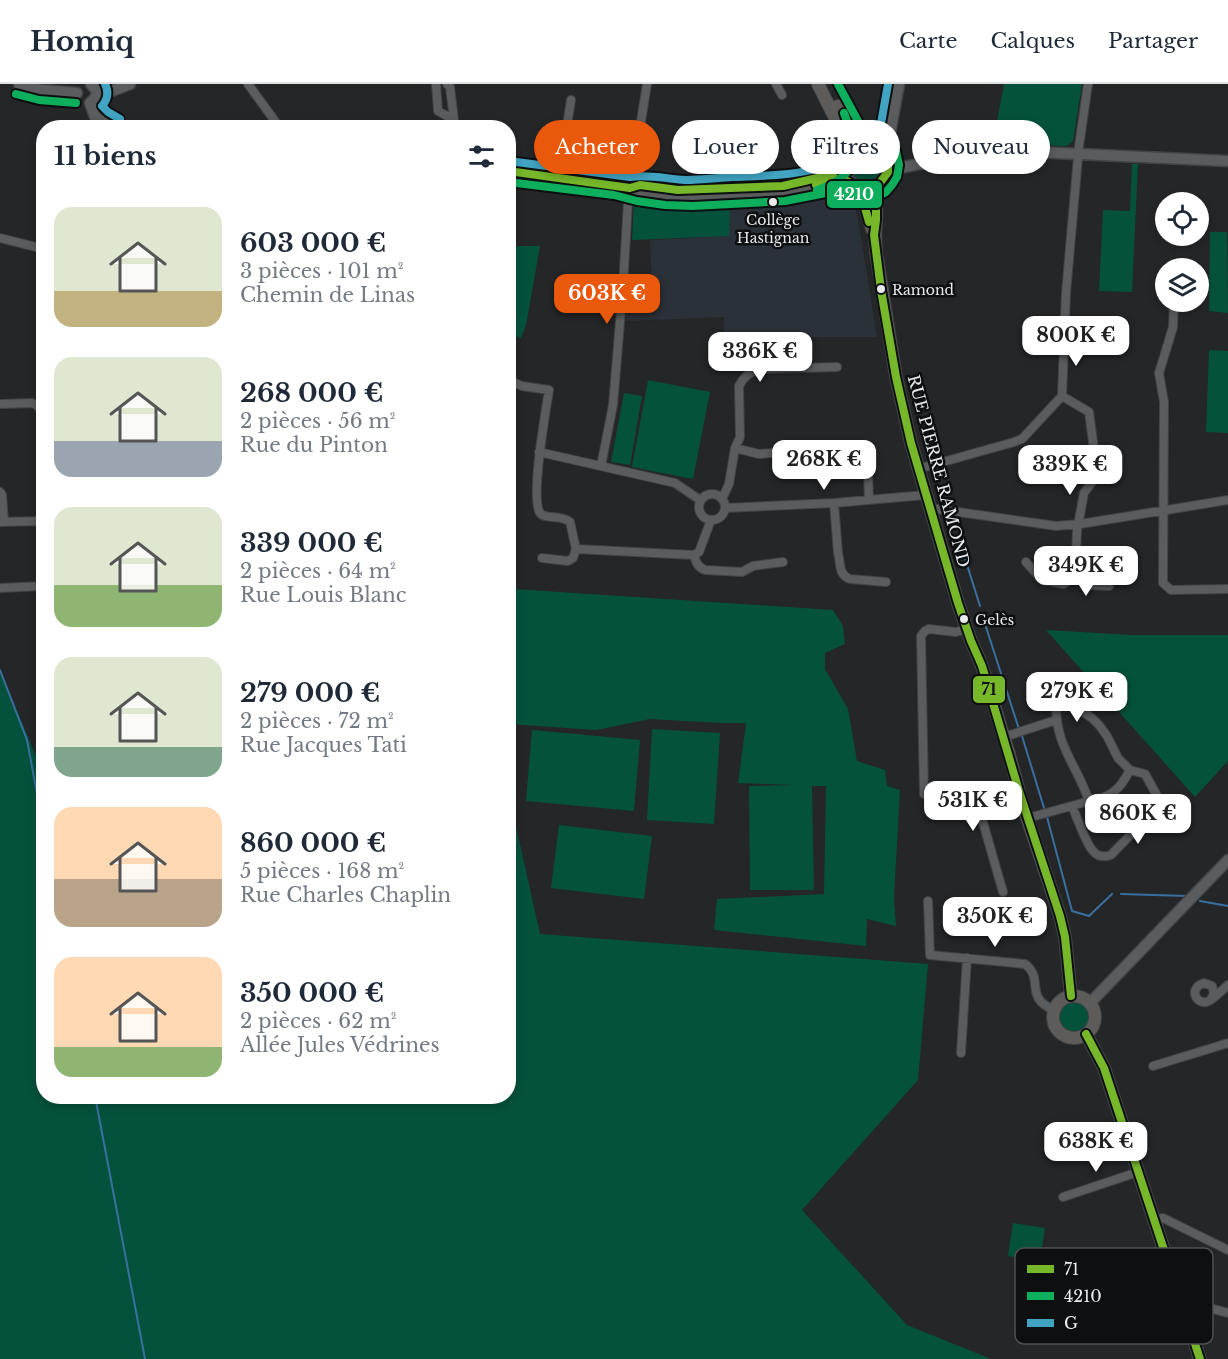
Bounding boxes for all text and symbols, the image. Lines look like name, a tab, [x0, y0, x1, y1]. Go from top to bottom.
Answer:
text: Homiq	[30, 24, 134, 59]
text: Carte	[899, 28, 957, 54]
text: Calques	[990, 28, 1075, 54]
text: Partager	[1108, 28, 1198, 54]
chip: Acheter	[534, 120, 660, 174]
chip: Louer	[672, 120, 779, 174]
chip: Filtres	[791, 120, 900, 174]
chip: Nouveau	[912, 120, 1050, 174]
text: 11 biens	[54, 140, 157, 172]
icon: filters	[465, 140, 498, 173]
line badge: 4210	[826, 180, 883, 209]
text: 4210	[834, 184, 874, 204]
map controls	[1155, 192, 1209, 312]
button: locate	[1155, 192, 1209, 246]
marker: Collège Hastignan	[767, 196, 779, 208]
place label: Collège Hastignan	[737, 211, 810, 247]
text: 603 000 €	[240, 227, 386, 259]
icon: home	[102, 231, 174, 303]
button: layers	[1155, 258, 1209, 312]
text: 3 pièces · 101 m²	[240, 259, 403, 283]
pin: 603K €	[558, 274, 656, 325]
text: 603K €	[568, 281, 646, 305]
place label: Ramond	[892, 281, 955, 299]
text: Chemin de Linas	[240, 283, 415, 307]
marker: Ramond	[875, 283, 887, 295]
pin: 800K €	[1027, 316, 1125, 367]
text: 800K €	[1036, 323, 1116, 347]
pin: 336K €	[711, 332, 809, 383]
text: 336K €	[722, 339, 798, 363]
street label: RUE PIERRE RAMOND	[904, 372, 974, 570]
text: 268 000 €	[240, 377, 384, 409]
icon: home	[102, 381, 174, 453]
text: 2 pièces · 56 m²	[240, 409, 395, 433]
text: Rue du Pinton	[240, 433, 388, 457]
pin: 268K €	[775, 440, 873, 491]
pin: 339K €	[1021, 445, 1119, 496]
text: 268K €	[786, 447, 862, 471]
text: 339K €	[1032, 452, 1108, 476]
text: 339 000 €	[240, 527, 383, 559]
icon: home	[102, 531, 174, 603]
pin: 349K €	[1037, 546, 1135, 597]
text: 349K €	[1048, 553, 1124, 577]
text: 2 pièces · 64 m²	[240, 559, 396, 583]
text: Rue Louis Blanc	[240, 583, 406, 607]
place label: Gelès	[975, 611, 1014, 629]
marker: Gelès	[958, 613, 970, 625]
pin: 279K €	[1028, 672, 1126, 723]
line badge: 71	[972, 675, 1006, 704]
text: 279 000 €	[240, 677, 380, 709]
text: 71	[981, 679, 997, 699]
text: 279K €	[1040, 679, 1114, 703]
icon: home	[102, 681, 174, 753]
text: 2 pièces · 72 m²	[240, 709, 394, 733]
text: Rue Jacques Tati	[240, 733, 407, 757]
pin: 531K €	[924, 781, 1022, 832]
text: 531K €	[938, 788, 1008, 812]
pin: 860K €	[1089, 794, 1187, 845]
text: 860K €	[1099, 801, 1177, 825]
text: 860 000 €	[240, 827, 386, 859]
icon: home	[102, 831, 174, 903]
text: 5 pièces · 168 m²	[240, 859, 404, 883]
text: Rue Charles Chaplin	[240, 883, 451, 907]
pin: 350K €	[946, 897, 1044, 948]
text: 350K €	[957, 904, 1033, 928]
text: 350 000 €	[240, 977, 384, 1009]
icon: home	[102, 981, 174, 1053]
text: 2 pièces · 62 m²	[240, 1009, 396, 1033]
text: Allée Jules Védrines	[240, 1033, 440, 1057]
pin: 638K €	[1047, 1122, 1145, 1173]
text: 638K €	[1058, 1129, 1134, 1153]
legend	[1015, 1248, 1213, 1344]
text: 71	[1064, 1259, 1079, 1279]
text: 4210	[1064, 1286, 1102, 1306]
text: G	[1064, 1313, 1078, 1333]

